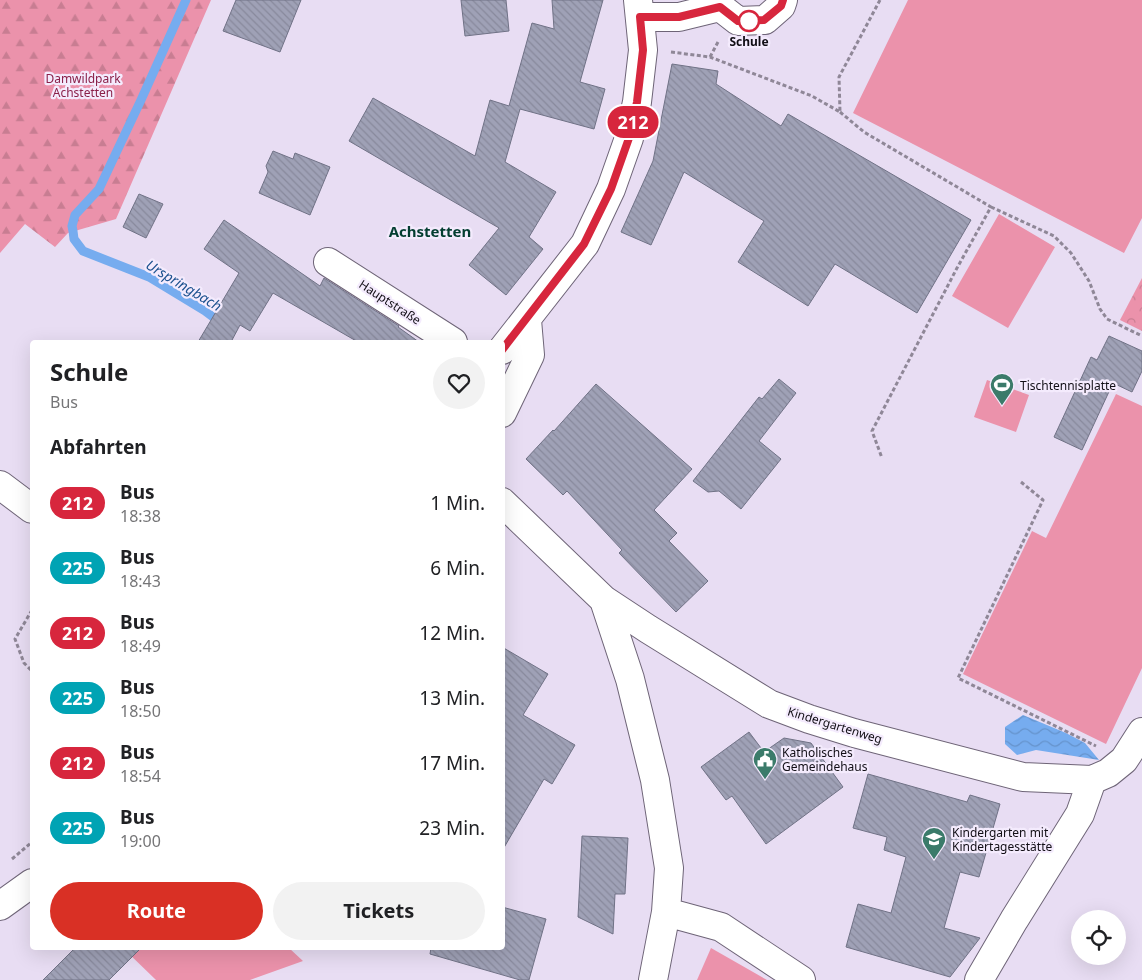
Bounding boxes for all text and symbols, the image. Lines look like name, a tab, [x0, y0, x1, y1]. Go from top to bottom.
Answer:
marker: Schule	[738, 10, 760, 32]
place label: Schule	[729, 33, 769, 50]
park label: Damwildpark Achstetten	[45, 70, 121, 101]
line badge: 212	[604, 106, 662, 138]
text: 212	[618, 110, 648, 134]
district label: Achstetten	[389, 221, 471, 241]
water label: Urspringbach	[143, 255, 225, 315]
street label: Hauptstraße	[356, 276, 424, 328]
text: Schule	[50, 355, 128, 388]
button: heart	[433, 357, 485, 409]
sports icon: Tischtennisplatte	[989, 372, 1015, 406]
place label: Tischtennisplatte	[1020, 377, 1116, 394]
text: Bus	[50, 391, 78, 413]
text: Abfahrten	[50, 434, 147, 460]
text: Bus	[120, 479, 155, 505]
text: 1 Min.	[430, 490, 485, 516]
text: 212	[62, 491, 93, 515]
text: 18:38	[120, 505, 161, 527]
text: Bus	[120, 544, 155, 570]
text: 6 Min.	[430, 555, 485, 581]
text: 225	[62, 556, 93, 580]
text: 18:43	[120, 570, 161, 592]
text: Bus	[120, 609, 155, 635]
text: 12 Min.	[419, 620, 485, 646]
text: 212	[62, 621, 93, 645]
text: 18:49	[120, 635, 161, 657]
text: Bus	[120, 674, 155, 700]
text: 13 Min.	[419, 685, 485, 711]
text: 225	[62, 686, 93, 710]
text: 18:50	[120, 700, 161, 722]
street label: Kindergartenweg	[786, 703, 884, 747]
text: Bus	[120, 739, 155, 765]
place label: Katholisches Gemeindehaus	[782, 744, 868, 775]
public building icon: Katholisches Gemeindehaus	[752, 746, 778, 780]
text: 17 Min.	[419, 750, 485, 776]
text: 212	[62, 751, 93, 775]
text: 18:54	[120, 765, 161, 787]
text: Bus	[120, 804, 155, 830]
text: 23 Min.	[419, 815, 485, 841]
text: 225	[62, 816, 93, 840]
place label: Kindergarten mit Kindertagesstätte	[952, 824, 1052, 855]
school or university icon: Kindergarten mit Kindertagesstätte	[921, 826, 947, 860]
text: 19:00	[120, 830, 161, 852]
button: Route	[50, 882, 263, 940]
button: Tickets	[273, 882, 485, 940]
map controls	[1071, 910, 1126, 965]
button: locate	[1071, 910, 1126, 965]

